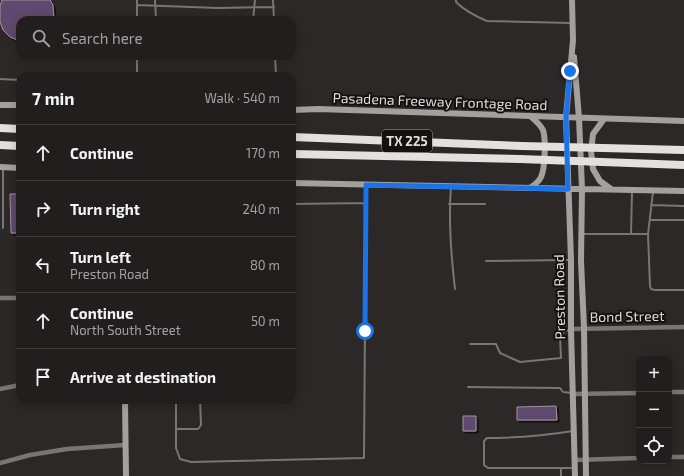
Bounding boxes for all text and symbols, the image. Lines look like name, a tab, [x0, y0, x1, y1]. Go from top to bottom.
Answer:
search box	[16, 16, 296, 60]
icon: search	[30, 27, 52, 49]
text: Search here	[62, 29, 143, 47]
route end	[561, 62, 579, 80]
text: 7 min	[32, 88, 75, 108]
street label: Pasadena Freeway Frontage Road	[332, 89, 548, 113]
text: Walk · 540 m	[204, 90, 280, 106]
road number: TX 225	[382, 130, 432, 152]
icon: ahead	[32, 142, 54, 164]
text: Continue	[70, 144, 133, 162]
text: 170 m	[246, 145, 280, 161]
icon: right	[32, 198, 54, 220]
text: Turn right	[70, 200, 140, 218]
text: 240 m	[243, 201, 280, 217]
text: Turn left	[70, 248, 131, 266]
icon: left	[32, 254, 54, 276]
street label: Preston Road	[550, 254, 568, 340]
text: 80 m	[250, 257, 280, 273]
text: Preston Road	[70, 266, 149, 282]
text: Continue	[70, 304, 133, 322]
street label: Bond Street	[589, 307, 665, 325]
icon: ahead	[32, 310, 54, 332]
text: 50 m	[251, 313, 280, 329]
text: North South Street	[70, 322, 181, 338]
route start	[356, 322, 374, 340]
map controls	[636, 356, 672, 464]
button: +	[636, 356, 672, 392]
icon: arrive	[32, 366, 54, 388]
text: Arrive at destination	[70, 368, 216, 386]
button: −	[636, 392, 672, 428]
button: locate	[636, 428, 672, 464]

